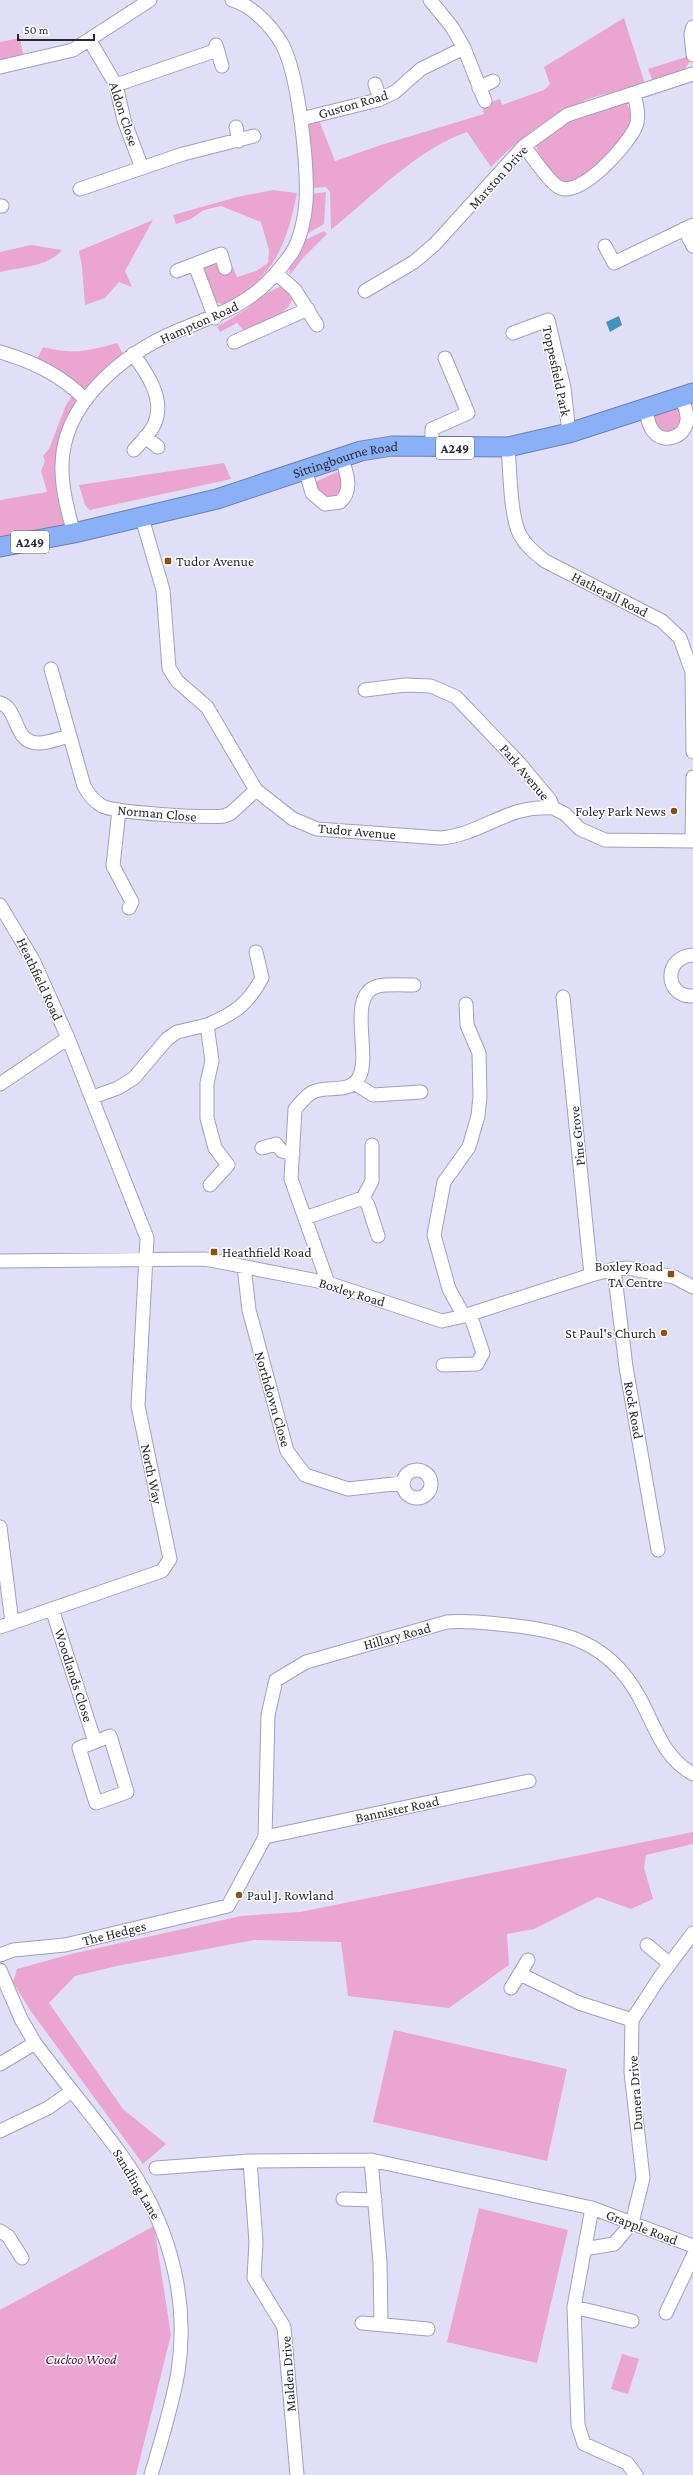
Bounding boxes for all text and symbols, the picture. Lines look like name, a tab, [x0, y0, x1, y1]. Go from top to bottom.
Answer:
scale bar	[18, 16, 94, 42]
text: 50 m	[24, 23, 49, 37]
street label: Aldon Close	[106, 80, 142, 148]
street label: Guston Road	[316, 86, 390, 122]
street label: Marston Drive	[465, 142, 531, 212]
street label: Hampton Road	[157, 297, 241, 346]
street label: Toppesfield Park	[540, 324, 575, 418]
road number: A249	[436, 437, 474, 459]
street label: Sittingbourne Road	[291, 438, 399, 481]
road number: A249	[11, 531, 49, 553]
place label: Tudor Avenue	[176, 553, 254, 569]
marker: Tudor Avenue	[163, 556, 173, 566]
street label: Hatherall Road	[569, 568, 651, 620]
street label: Park Avenue	[497, 741, 553, 803]
street label: Norman Close	[117, 802, 197, 824]
place label: Foley Park News	[575, 803, 666, 819]
marker: Foley Park News	[669, 806, 679, 816]
street label: Tudor Avenue	[317, 820, 397, 842]
street label: Heathfield Road	[14, 935, 66, 1024]
street label: Pine Grove	[566, 1105, 588, 1167]
place label: Heathfield Road	[222, 1244, 312, 1260]
marker: Heathfield Road	[209, 1247, 219, 1257]
place label: Boxley Road TA Centre	[595, 1258, 664, 1290]
marker: Boxley Road TA Centre	[666, 1269, 676, 1279]
street label: Boxley Road	[317, 1274, 388, 1310]
place label: St Paul's Church	[565, 1325, 656, 1341]
marker: St Paul's Church	[659, 1328, 669, 1338]
street label: Northdown Close	[252, 1349, 294, 1449]
street label: Rock Road	[621, 1380, 647, 1441]
street label: North Way	[138, 1443, 166, 1506]
street label: Hillary Road	[362, 1619, 433, 1653]
street label: Woodlands Close	[51, 1626, 97, 1724]
street label: Bannister Road	[354, 1792, 441, 1826]
place label: Paul J. Rowland	[247, 1887, 334, 1903]
marker: Paul J. Rowland	[234, 1890, 244, 1900]
street label: The Hedges	[81, 1917, 147, 1949]
street label: Dunera Drive	[624, 2055, 646, 2131]
street label: Sandling Lane	[110, 2146, 164, 2222]
street label: Grapple Road	[604, 2206, 681, 2248]
street label: Malden Drive	[277, 2336, 299, 2412]
park label: Cuckoo Wood	[45, 2351, 117, 2367]

